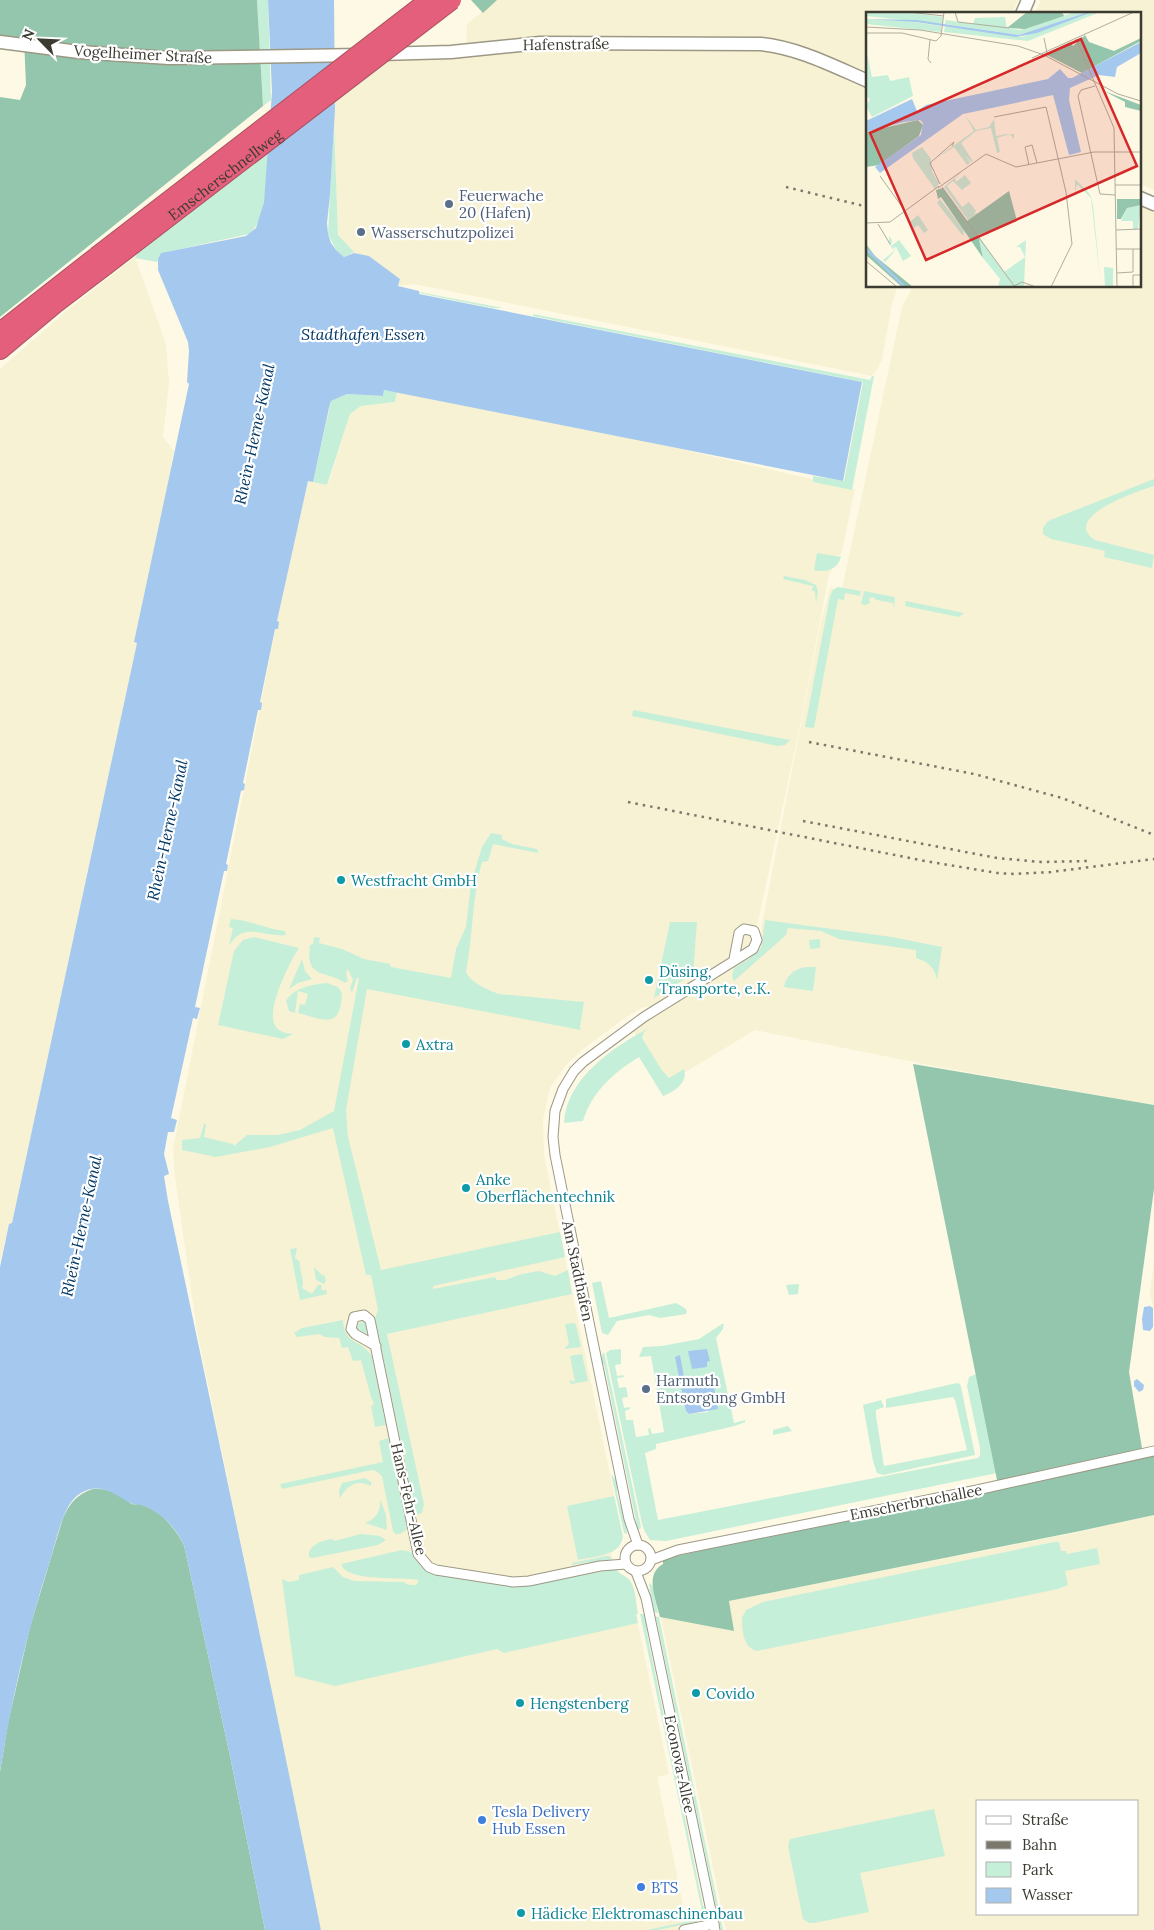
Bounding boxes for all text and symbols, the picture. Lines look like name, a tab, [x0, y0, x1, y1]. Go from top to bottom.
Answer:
inset map	[866, 12, 1142, 288]
north arrow	[15, 15, 65, 65]
text: N	[18, 26, 39, 43]
street label: Hafenstraße	[522, 34, 610, 54]
street label: Vogelheimer Straße	[72, 41, 213, 67]
street label: Emscherschnellweg	[164, 124, 286, 224]
place label: Feuerwache 20 (Hafen)	[459, 186, 544, 223]
marker: Feuerwache 20 (Hafen)	[443, 198, 455, 210]
place label: Wasserschutzpolizei	[371, 223, 514, 242]
marker: Wasserschutzpolizei	[355, 226, 367, 238]
water label: Stadthafen Essen	[301, 324, 425, 344]
water label: Rhein-Herne-Kanal	[229, 361, 279, 506]
water label: Rhein-Herne-Kanal	[142, 757, 192, 902]
place label: Westfracht GmbH	[351, 871, 477, 890]
marker: Westfracht GmbH	[335, 874, 347, 886]
place label: Düsing, Transporte, e.K.	[659, 962, 770, 998]
marker: Düsing, Transporte, e.K.	[643, 974, 655, 986]
place label: Axtra	[415, 1035, 454, 1054]
marker: Axtra	[400, 1038, 412, 1050]
water label: Rhein-Herne-Kanal	[56, 1153, 106, 1298]
place label: Anke Oberflächentechnik	[475, 1170, 615, 1206]
marker: Anke Oberflächentechnik	[460, 1182, 472, 1194]
street label: Am Stadthafen	[558, 1218, 598, 1323]
place label: Harmuth Entsorgung GmbH	[656, 1371, 786, 1407]
marker: Harmuth Entsorgung GmbH	[640, 1383, 652, 1395]
street label: Hans-Fehr-Allee	[387, 1441, 431, 1557]
street label: Emscherbruchallee	[848, 1480, 984, 1524]
place label: Covido	[706, 1684, 755, 1703]
marker: Covido	[690, 1687, 702, 1699]
place label: Hengstenberg	[530, 1694, 629, 1713]
marker: Hengstenberg	[514, 1697, 526, 1709]
street label: Econova-Allee	[660, 1713, 700, 1815]
legend	[976, 1800, 1139, 1915]
place label: Tesla Delivery Hub Essen	[492, 1802, 590, 1838]
text: Straße	[1022, 1810, 1069, 1829]
marker: Tesla Delivery Hub Essen	[476, 1814, 488, 1826]
text: Bahn	[1022, 1835, 1057, 1854]
text: Park	[1022, 1860, 1053, 1879]
place label: BTS	[651, 1878, 678, 1897]
marker: BTS	[635, 1881, 647, 1893]
text: Wasser	[1022, 1885, 1073, 1904]
place label: Hädicke Elektromaschinenbau	[531, 1904, 743, 1923]
marker: Hädicke Elektromaschinenbau	[515, 1907, 527, 1919]

